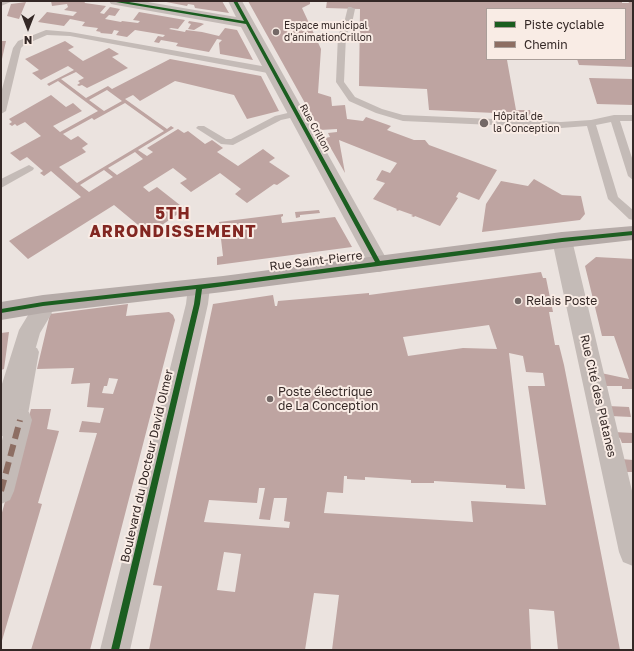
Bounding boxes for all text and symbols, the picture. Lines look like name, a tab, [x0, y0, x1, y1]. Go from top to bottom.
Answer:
north arrow	[8, 8, 48, 48]
legend	[486, 8, 626, 60]
text: Piste cyclable	[524, 17, 604, 32]
place label: Espace municipal d'animationCrillon	[284, 20, 372, 44]
marker: Espace municipal d'animationCrillon	[271, 27, 281, 37]
text: N	[24, 34, 32, 47]
text: Chemin	[524, 37, 568, 52]
street label: Rue Crillon	[297, 102, 333, 154]
place label: Hôpital de la Conception	[493, 111, 560, 134]
marker: Hôpital de la Conception	[478, 117, 490, 129]
district label: 5TH ARRONDISSEMENT	[89, 204, 257, 242]
street label: Rue Saint-Pierre	[269, 248, 363, 274]
place label: Relais Poste	[526, 294, 597, 308]
marker: Relais Poste	[513, 296, 523, 306]
street label: Rue Cité des Platanes	[577, 333, 619, 459]
street label: Boulevard du Docteur David Olmer	[118, 368, 176, 564]
place label: Poste électrique de La Conception	[278, 385, 378, 413]
marker: Poste électrique de La Conception	[265, 394, 275, 404]

